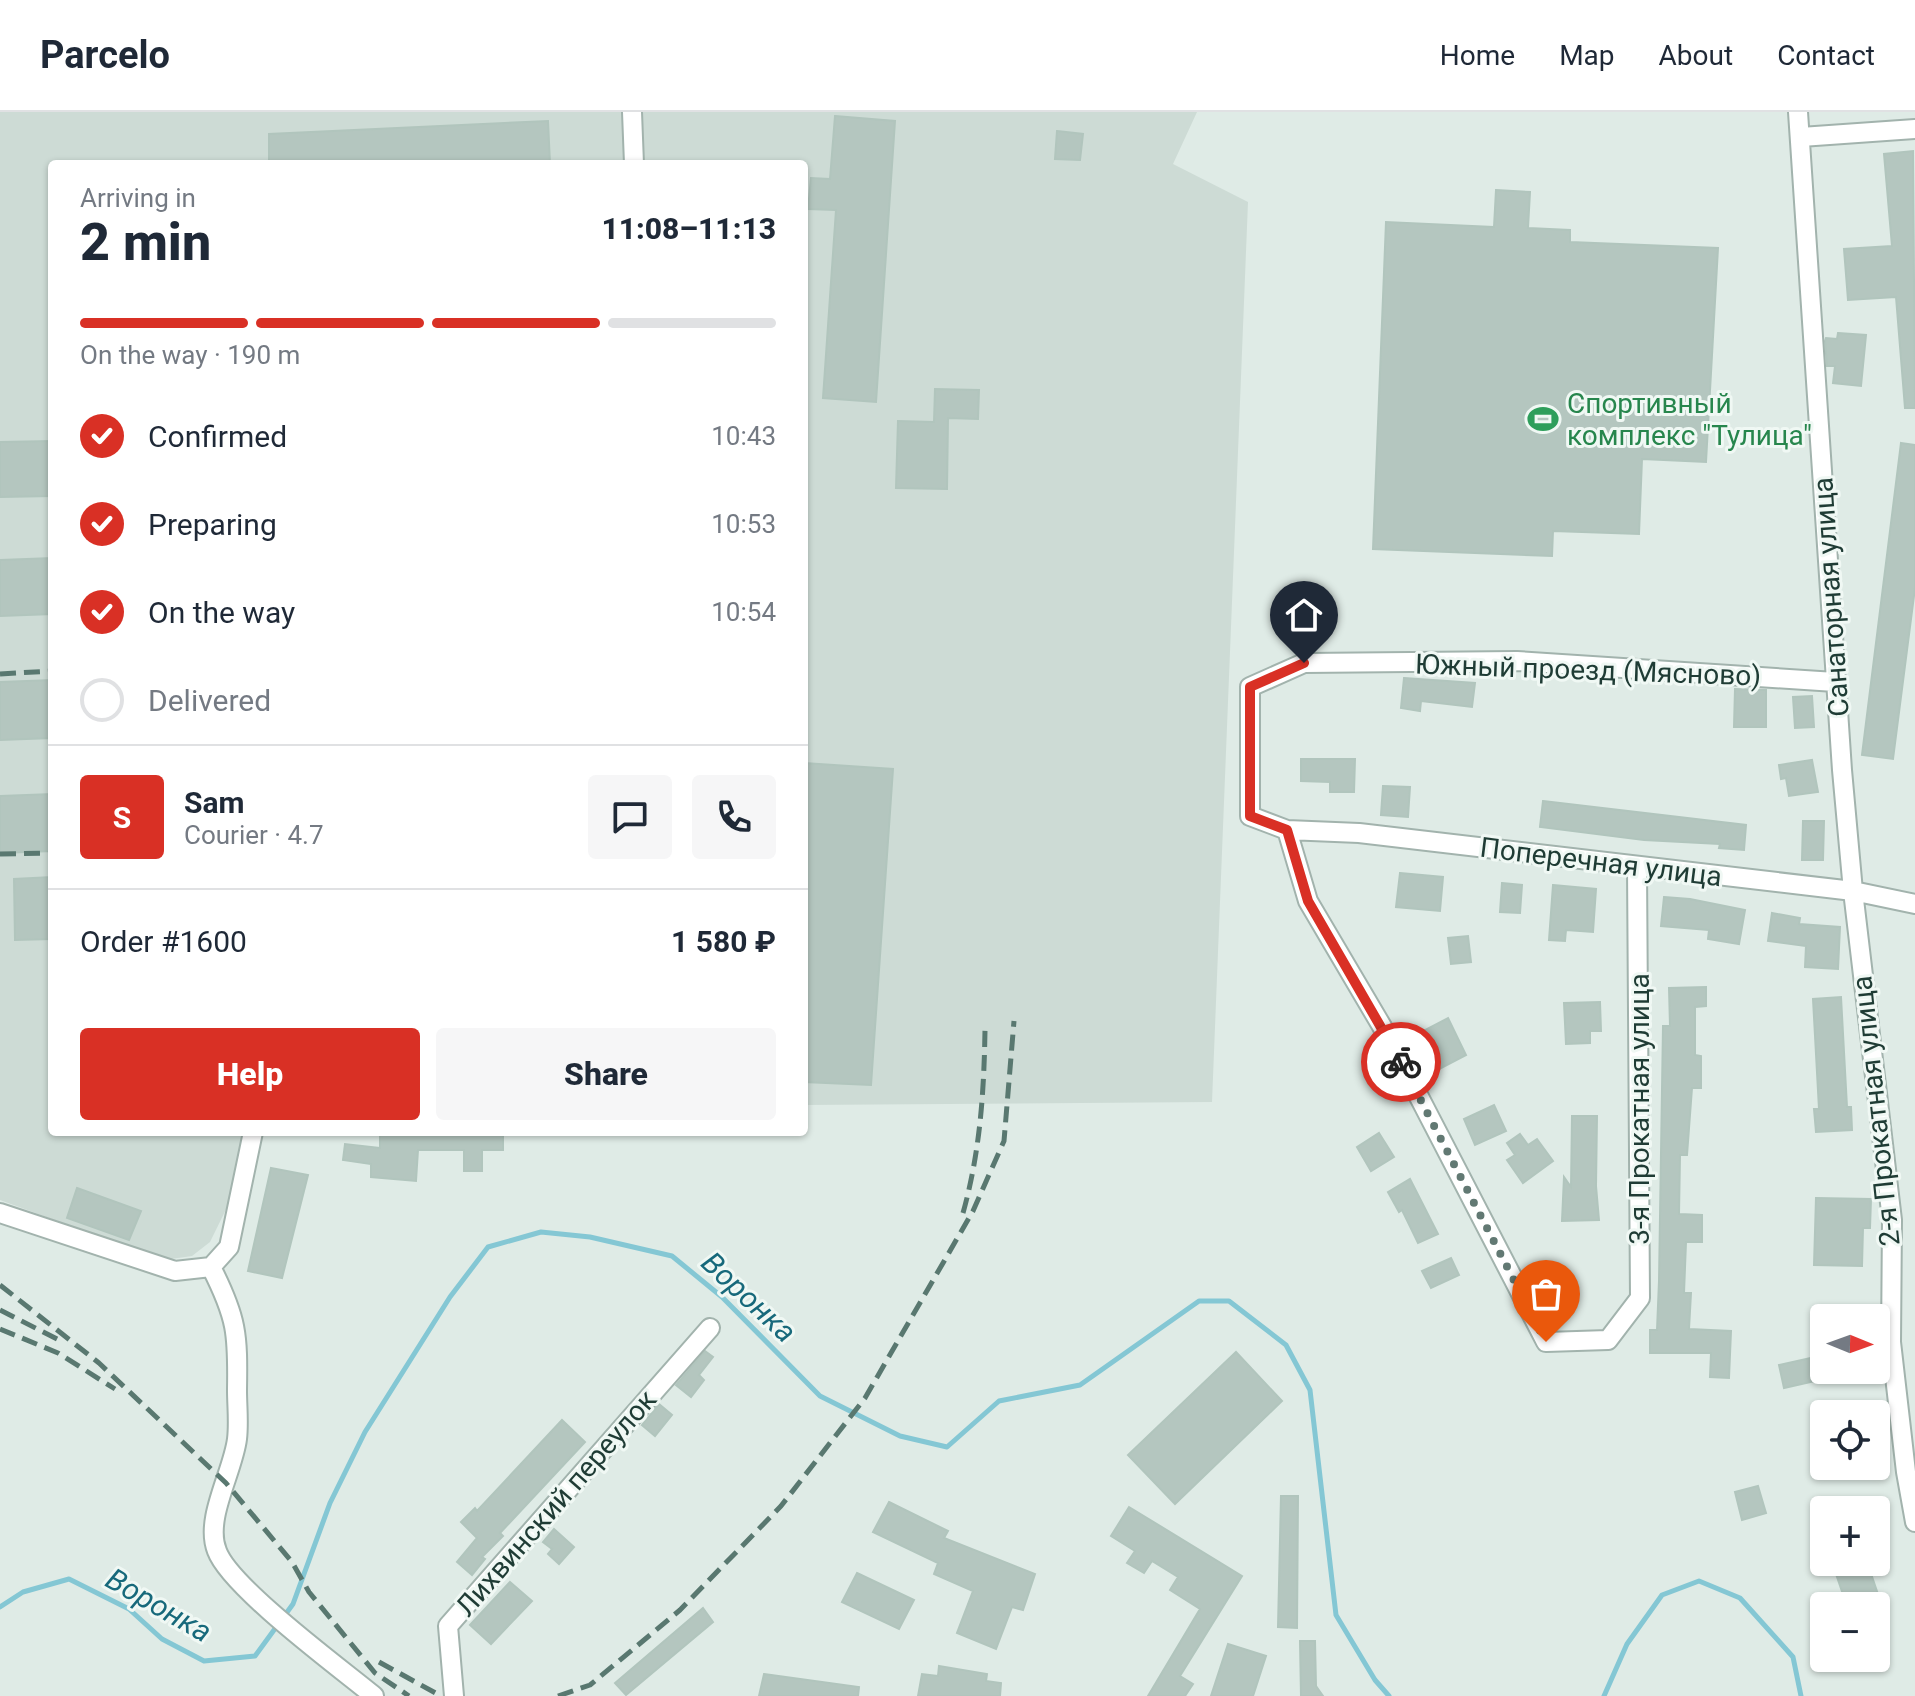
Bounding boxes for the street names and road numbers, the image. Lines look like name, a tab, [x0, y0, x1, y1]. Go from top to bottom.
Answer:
street label: Санаторная улица	[1806, 476, 1856, 718]
street label: Южный проезд (Мясново)	[1414, 647, 1762, 693]
street label: Поперечная улица	[1478, 831, 1724, 893]
street label: 3-я Прокатная улица	[1623, 973, 1656, 1245]
street label: 2-я Прокатная улица	[1845, 974, 1907, 1248]
street label: Лихвинский переулок	[449, 1383, 663, 1623]

